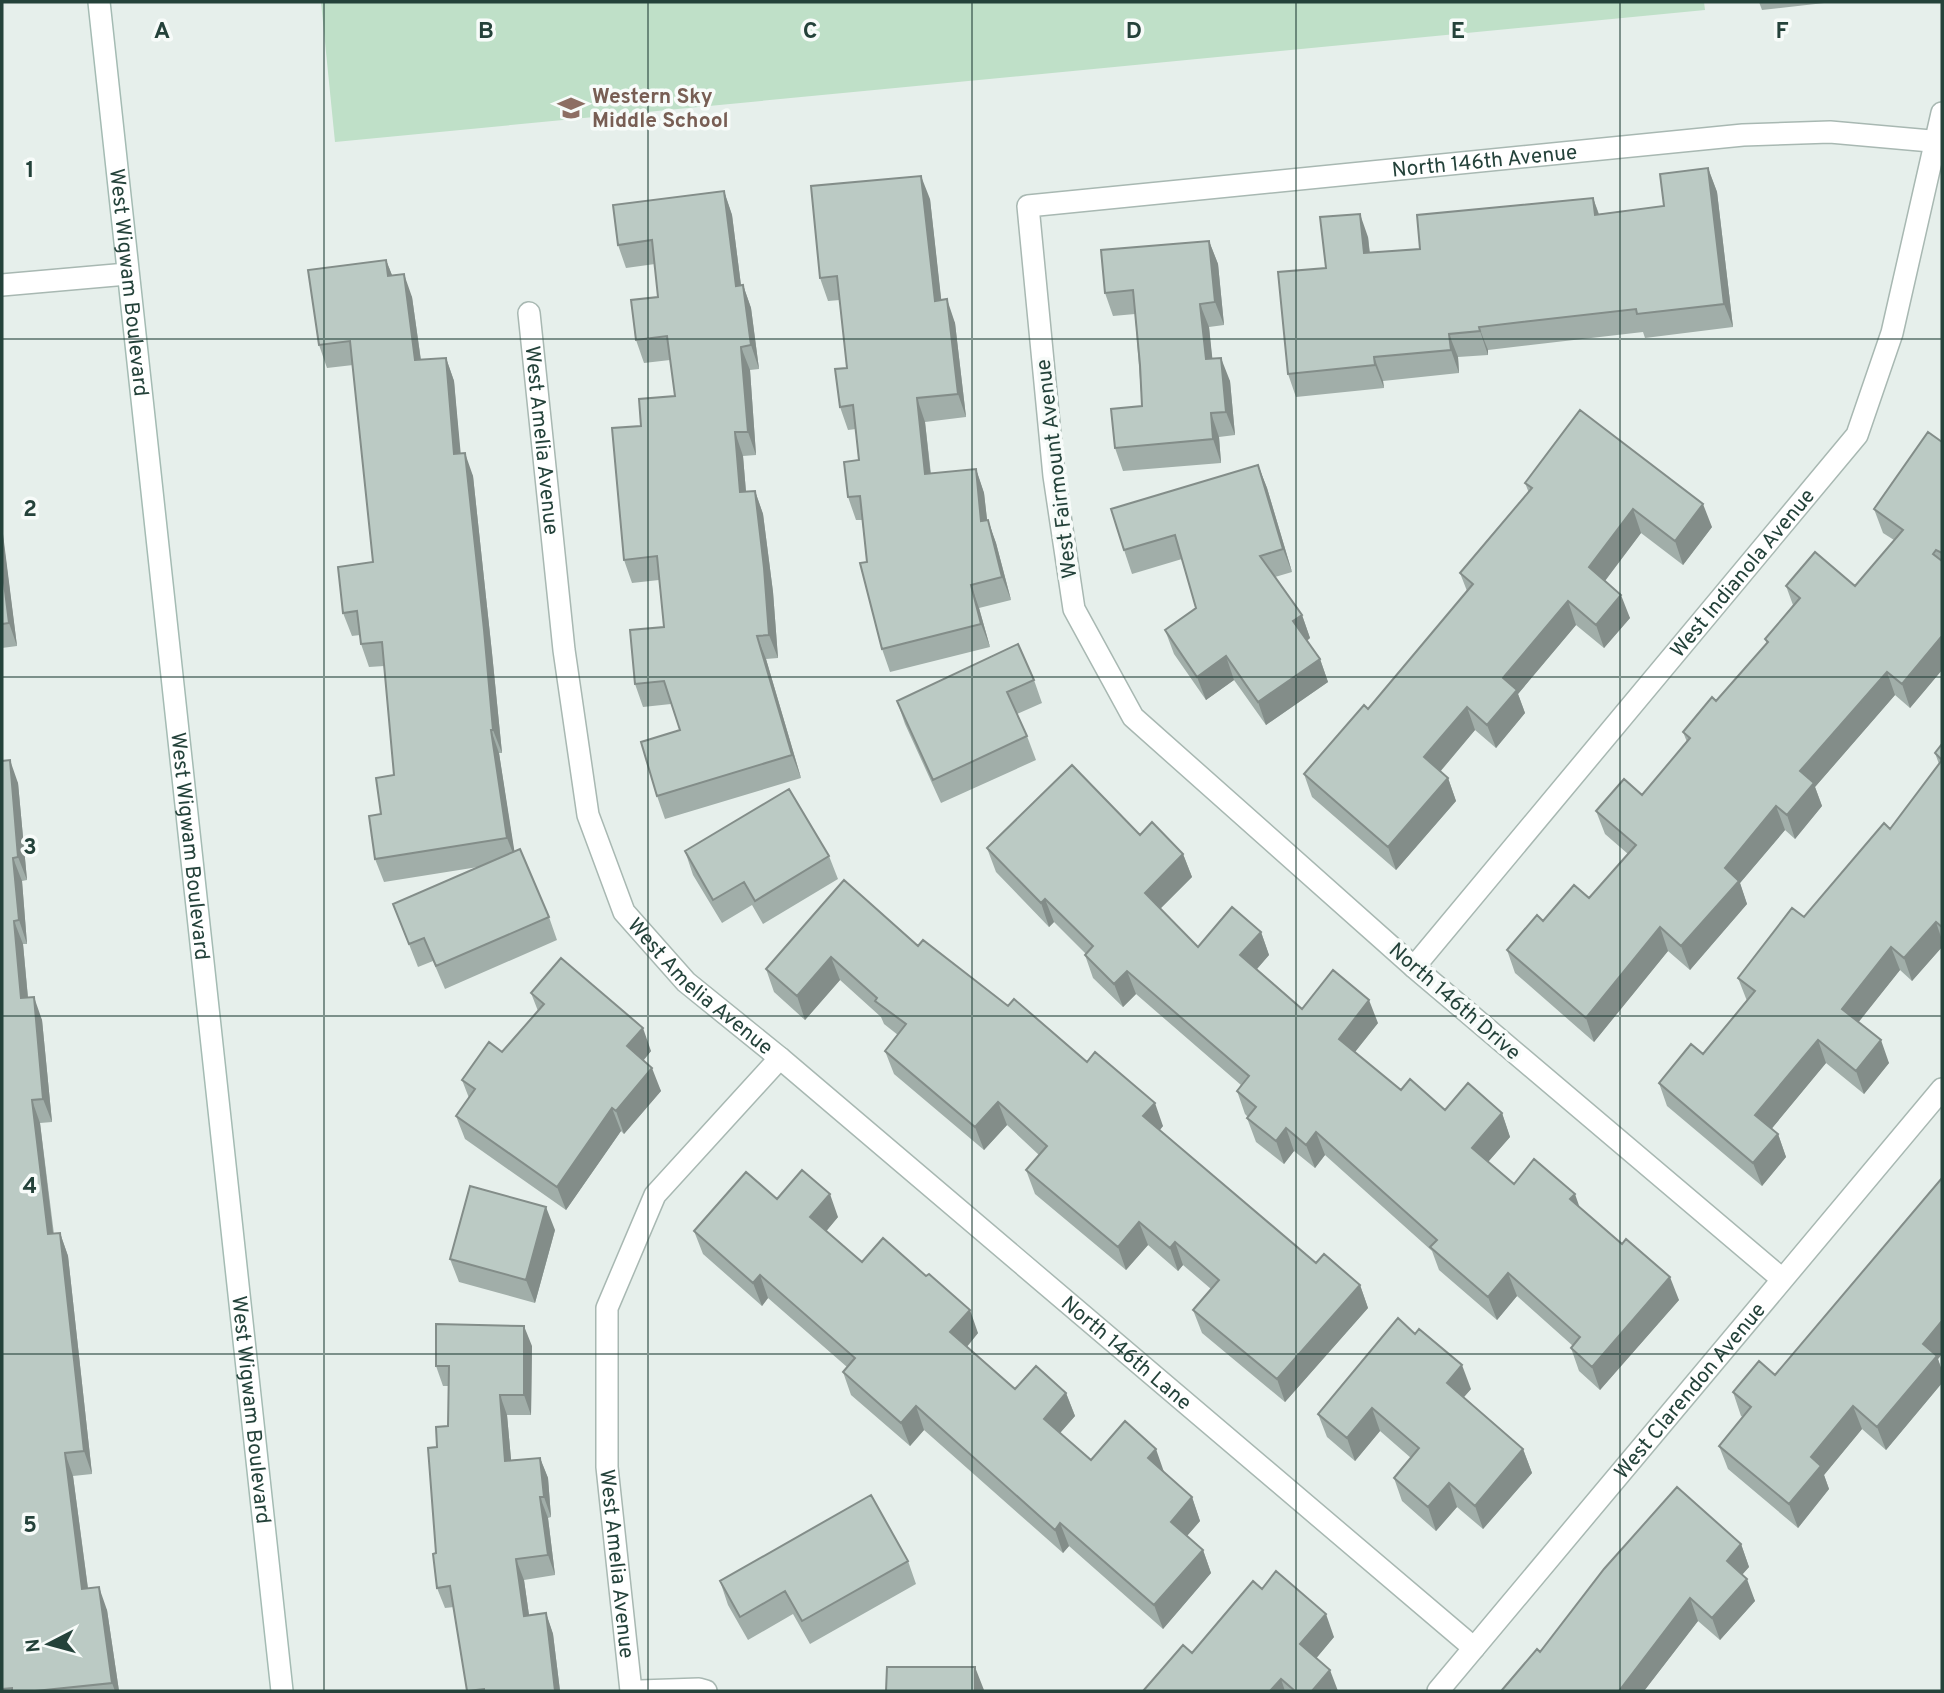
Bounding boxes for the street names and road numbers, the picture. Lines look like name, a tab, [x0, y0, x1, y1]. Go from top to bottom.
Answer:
street label: North 146th Avenue	[1391, 140, 1578, 185]
street label: West Wigwam Boulevard	[102, 167, 154, 398]
street label: West Amelia Avenue	[517, 345, 564, 536]
street label: West Fairmount Avenue	[1031, 358, 1084, 580]
street label: West Indianola Avenue	[1665, 484, 1822, 664]
street label: West Wigwam Boulevard	[163, 731, 215, 962]
street label: West Amelia Avenue	[621, 913, 778, 1062]
street label: North 146th Drive	[1382, 937, 1526, 1067]
street label: North 146th Lane	[1055, 1291, 1197, 1417]
street label: West Wigwam Boulevard	[224, 1295, 276, 1525]
street label: West Clarendon Avenue	[1609, 1298, 1772, 1485]
street label: West Amelia Avenue	[592, 1468, 639, 1660]

